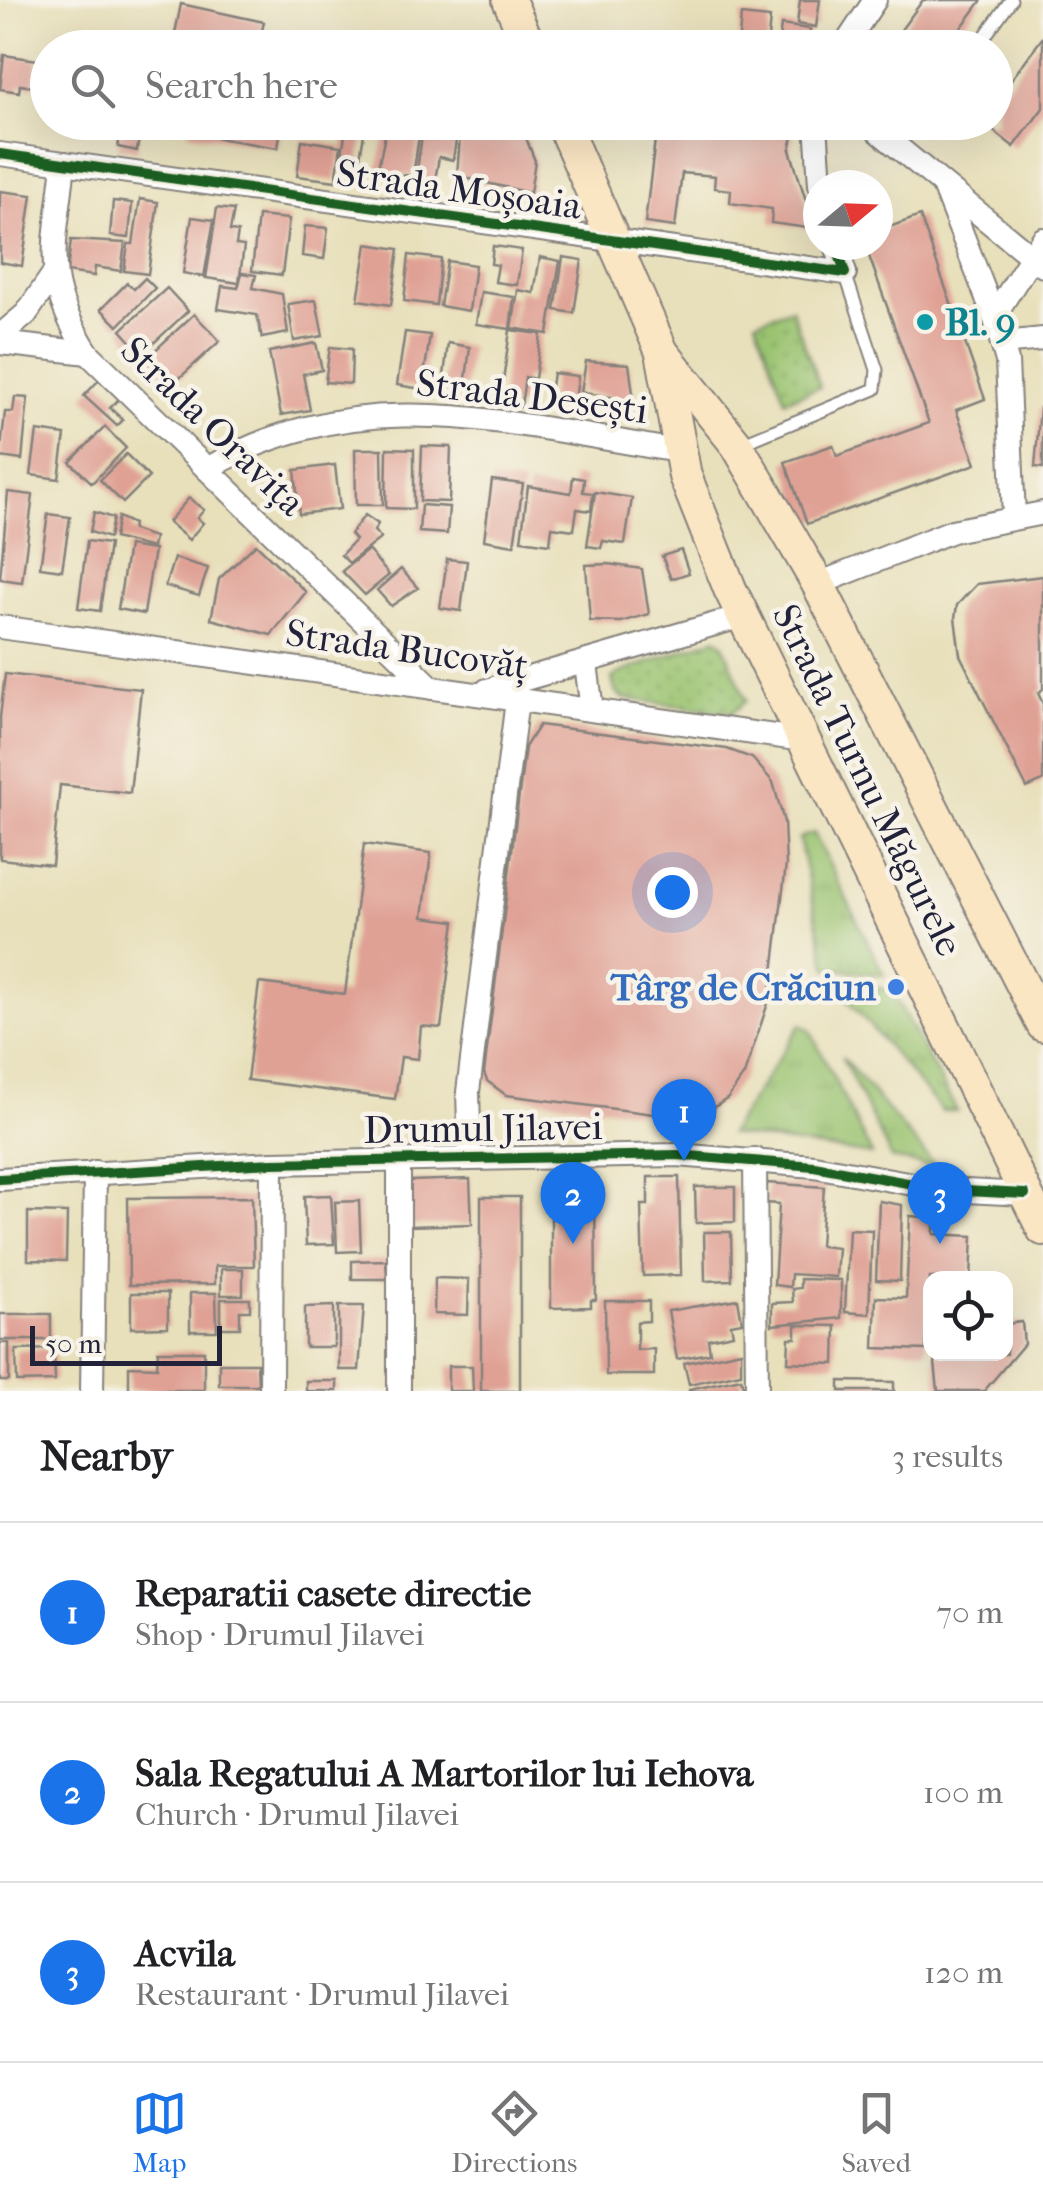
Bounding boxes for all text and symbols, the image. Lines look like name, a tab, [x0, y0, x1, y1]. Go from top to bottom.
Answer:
search box	[30, 30, 1013, 140]
icon: search	[65, 58, 120, 113]
text: Search here	[145, 63, 338, 108]
street label: Strada Moșoaia	[334, 150, 585, 229]
north arrow	[803, 170, 893, 260]
place label: Bl. 9	[945, 300, 1016, 345]
marker: Bl. 9	[914, 311, 936, 333]
street label: Strada Oravița	[111, 328, 314, 525]
street label: Strada Desești	[414, 360, 650, 433]
street label: Strada Turnu Măgurele	[763, 597, 972, 963]
street label: Strada Bucovăț	[283, 610, 532, 689]
your location	[647, 867, 698, 918]
place label: Târg de Crăciun	[610, 965, 877, 1010]
marker: Târg de Crăciun	[885, 976, 907, 998]
pin: 1	[652, 1078, 716, 1161]
street label: Drumul Jilavei	[363, 1104, 603, 1153]
pin: 2	[540, 1162, 606, 1244]
pin: 3	[908, 1162, 972, 1244]
map controls	[923, 1271, 1013, 1361]
button: locate	[923, 1271, 1013, 1361]
scale bar	[30, 1321, 222, 1366]
text: 50 m	[45, 1327, 102, 1360]
text: Nearby	[40, 1432, 172, 1481]
text: 3 results	[892, 1438, 1003, 1475]
text: Reparatii casete directie	[135, 1571, 531, 1616]
text: 1	[67, 1594, 78, 1631]
text: 70 m	[937, 1594, 1003, 1631]
text: Shop · Drumul Jilavei	[135, 1616, 424, 1653]
text: Sala Regatului A Martorilor lui Iehova	[135, 1751, 753, 1796]
text: 2	[64, 1774, 81, 1811]
text: 100 m	[923, 1774, 1003, 1811]
text: Church · Drumul Jilavei	[135, 1796, 459, 1833]
text: Acvila	[135, 1931, 235, 1976]
text: 3	[66, 1954, 79, 1991]
text: 120 m	[924, 1954, 1003, 1991]
text: Restaurant · Drumul Jilavei	[135, 1976, 509, 2013]
tab: Map	[132, 2086, 187, 2179]
tab: Directions	[451, 2086, 577, 2179]
tab: Saved	[841, 2086, 911, 2179]

